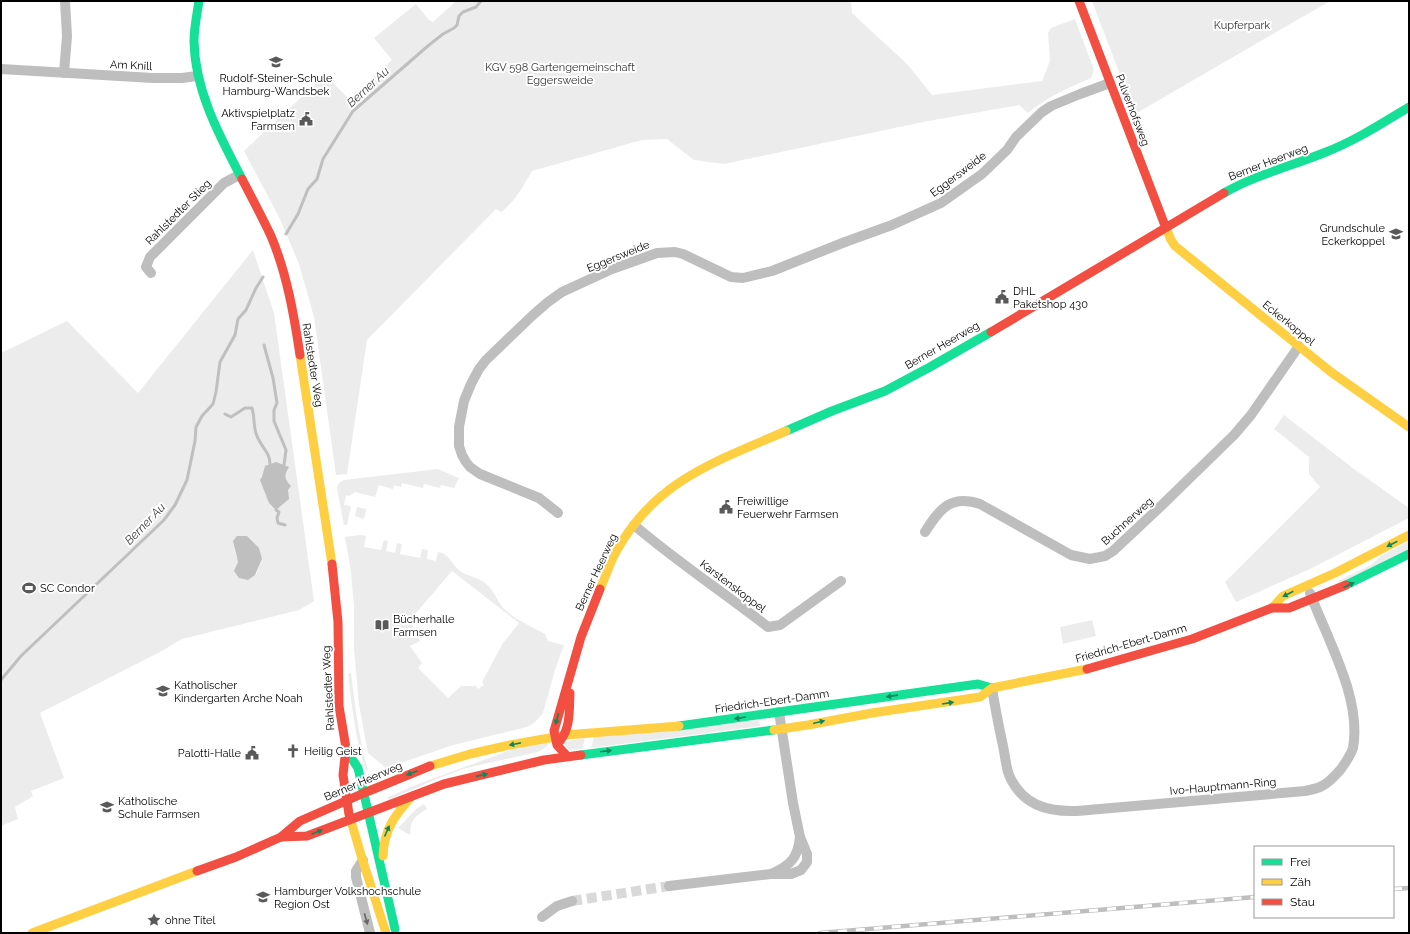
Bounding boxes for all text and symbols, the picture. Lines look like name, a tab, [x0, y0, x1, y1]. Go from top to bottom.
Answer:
park label: Kupferpark	[1214, 19, 1270, 32]
school or university icon: Rudolf-Steiner-Schule Hamburg-Wandsbek	[268, 54, 284, 70]
street label: Am Knill	[110, 58, 152, 73]
park label: KGV 598 Gartengemeinschaft Eggersweide	[485, 61, 635, 87]
water label: Berner Au	[344, 64, 392, 110]
place label: Rudolf-Steiner-Schule Hamburg-Wandsbek	[219, 72, 333, 98]
street label: Pulverhofsweg	[1113, 72, 1152, 148]
place label: Aktivspielplatz Farmsen	[221, 107, 296, 133]
public building icon: Aktivspielplatz Farmsen	[298, 111, 314, 127]
street label: Berner Heerweg	[1227, 141, 1310, 184]
street label: Eggersweide	[928, 149, 989, 200]
street label: Rahlstedter Stieg	[143, 177, 214, 248]
place label: Grundschule Eckerkoppel	[1320, 222, 1386, 248]
school or university icon: Grundschule Eckerkoppel	[1388, 226, 1404, 242]
street label: Eggersweide	[585, 238, 652, 275]
place label: DHL Paketshop 430	[1013, 285, 1088, 311]
public building icon: DHL Paketshop 430	[994, 289, 1010, 305]
street label: Eckerkoppel	[1260, 298, 1317, 348]
street label: Berner Heerweg	[903, 319, 982, 372]
street label: Rahlstedter Weg	[299, 322, 326, 408]
place label: Freiwillige Feuerwehr Farmsen	[737, 495, 838, 521]
street label: Buchnerweg	[1099, 495, 1156, 548]
public building icon: Freiwillige Feuerwehr Farmsen	[718, 499, 734, 515]
water label: Berner Au	[122, 500, 168, 548]
street label: Berner Heerweg	[573, 532, 620, 613]
one-way arrow	[1386, 541, 1398, 547]
street label: Karstenskoppel	[697, 557, 768, 615]
sports icon: SC Condor	[21, 580, 37, 596]
place label: SC Condor	[40, 582, 95, 595]
one-way arrow	[1343, 582, 1354, 588]
one-way arrow	[1283, 591, 1294, 598]
place label: Bücherhalle Farmsen	[393, 613, 455, 639]
library icon: Bücherhalle Farmsen	[374, 617, 390, 633]
street label: Friedrich-Ebert-Damm	[1074, 621, 1188, 666]
street label: Rahlstedter Weg	[320, 645, 337, 731]
place label: Katholischer Kindergarten Arche Noah	[174, 679, 303, 705]
school or university icon: Katholischer Kindergarten Arche Noah	[155, 683, 171, 699]
street label: Friedrich-Ebert-Damm	[714, 687, 830, 716]
one-way arrow	[886, 693, 898, 699]
one-way arrow	[942, 699, 954, 705]
one-way arrow	[554, 713, 560, 725]
one-way arrow	[734, 715, 746, 721]
one-way arrow	[813, 719, 826, 725]
one-way arrow	[509, 741, 522, 747]
church icon: Heilig Geist	[285, 743, 301, 759]
public building icon: Palotti-Halle	[244, 745, 260, 761]
place label: Heilig Geist	[304, 745, 362, 758]
place label: Palotti-Halle	[178, 747, 242, 760]
one-way arrow	[600, 748, 612, 754]
street label: Berner Heerweg	[322, 759, 404, 804]
one-way arrow	[405, 771, 417, 777]
one-way arrow	[476, 771, 488, 777]
street label: Ivo-Hauptmann-Ring	[1169, 775, 1277, 798]
place label: Katholische Schule Farmsen	[118, 795, 200, 821]
school or university icon: Katholische Schule Farmsen	[99, 799, 115, 815]
one-way arrow	[384, 825, 390, 836]
one-way arrow	[311, 829, 322, 835]
legend	[1254, 846, 1394, 918]
text: Frei	[1290, 855, 1310, 869]
text: Zäh	[1290, 875, 1311, 889]
place label: Hamburger Volkshochschule Region Ost	[274, 885, 422, 911]
school or university icon: Hamburger Volkshochschule Region Ost	[255, 889, 271, 905]
text: Stau	[1290, 895, 1315, 909]
place icon: ohne Titel	[146, 912, 162, 928]
one-way arrow	[364, 912, 370, 925]
place label: ohne Titel	[165, 914, 215, 927]

